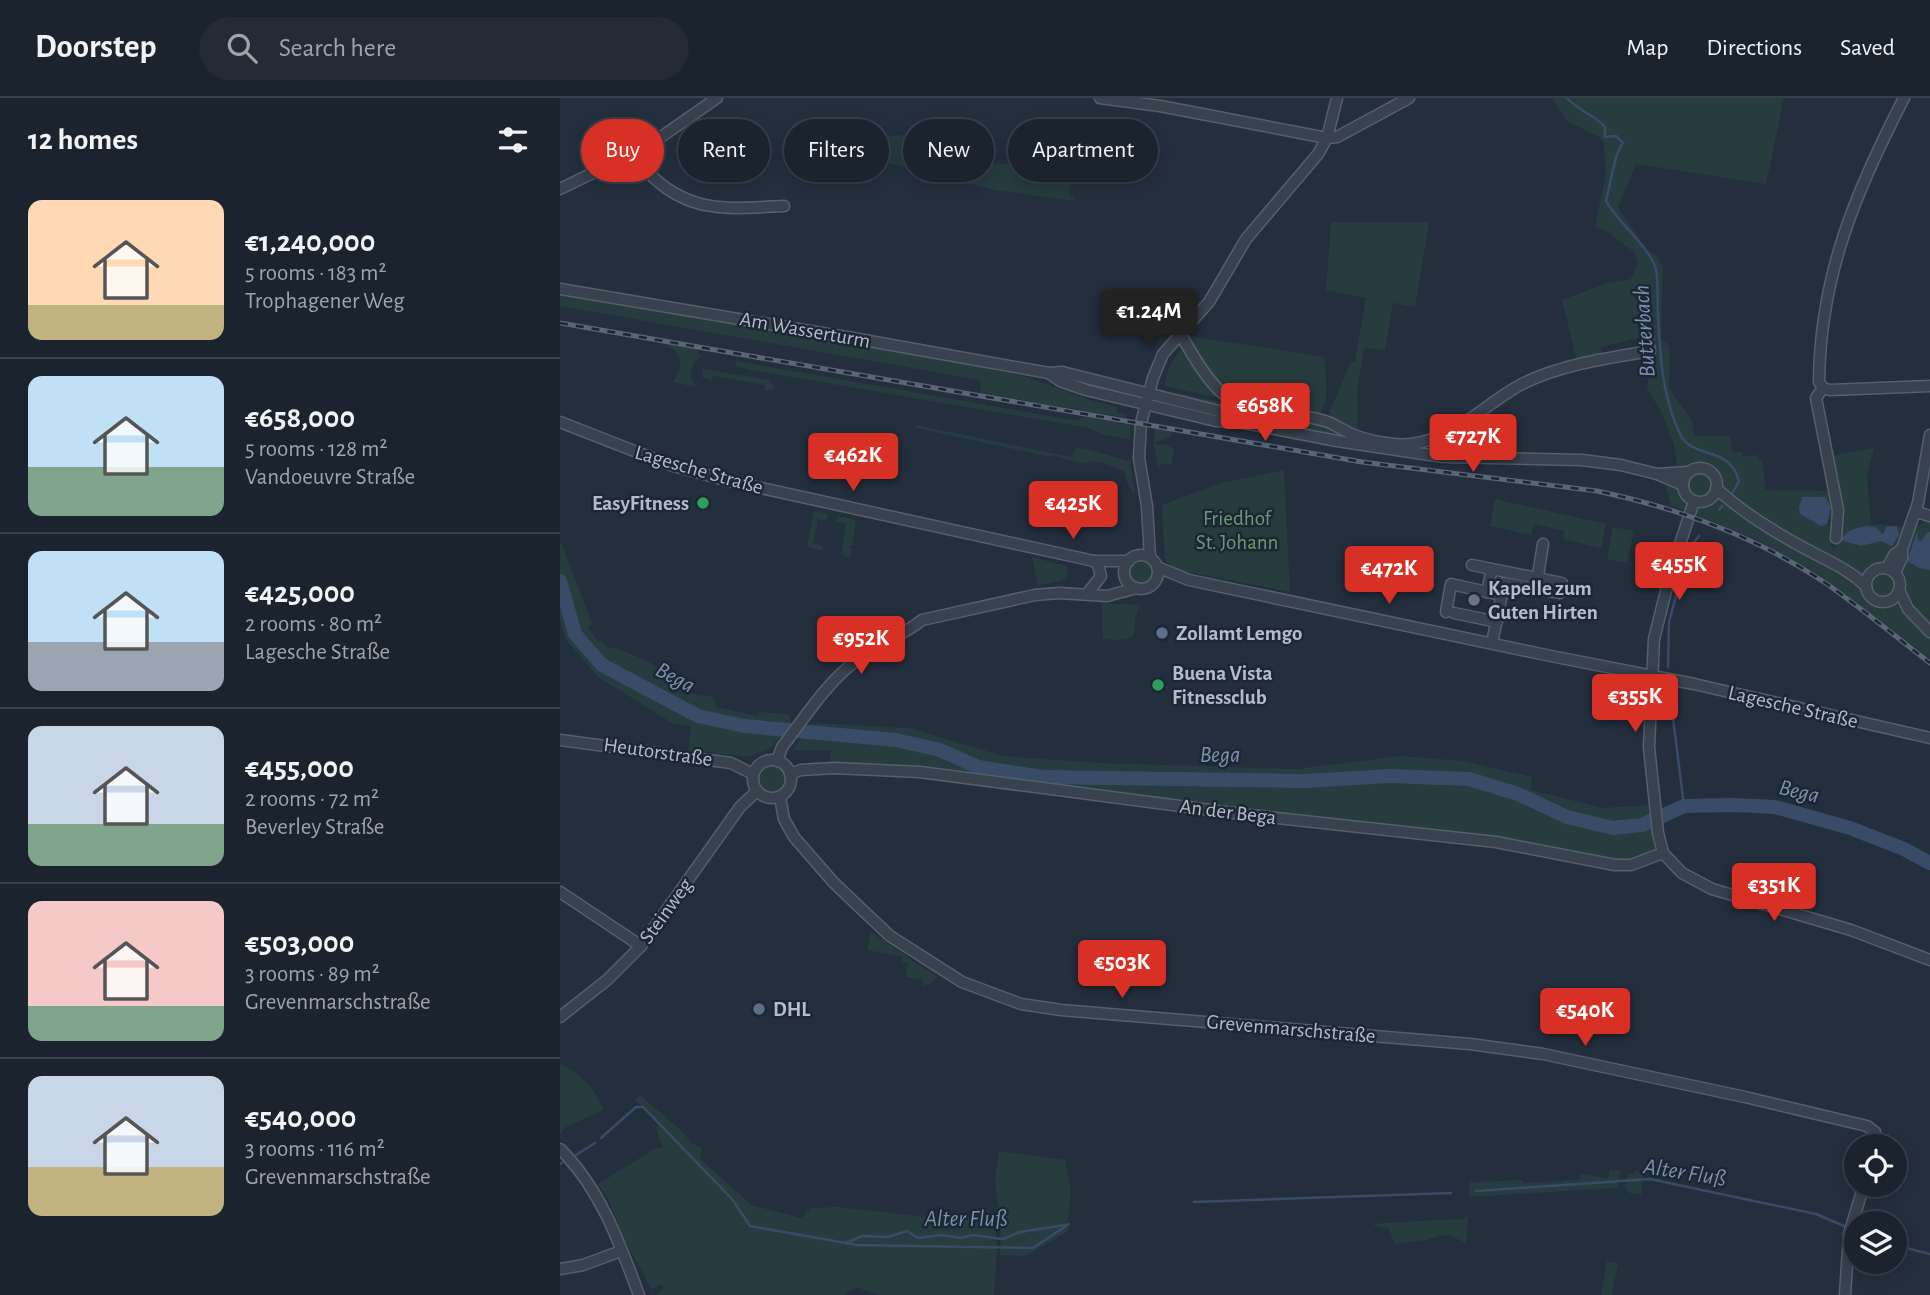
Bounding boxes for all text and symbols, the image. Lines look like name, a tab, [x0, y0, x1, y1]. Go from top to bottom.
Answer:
search box	[199, 17, 689, 80]
icon: search	[223, 29, 261, 67]
text: Doorstep	[35, 31, 157, 64]
text: Search here	[279, 35, 396, 61]
text: Map	[1626, 36, 1668, 60]
text: Directions	[1706, 36, 1802, 60]
text: Saved	[1840, 36, 1895, 60]
chip: Buy	[581, 119, 664, 182]
chip: Rent	[678, 119, 770, 182]
chip: Filters	[784, 119, 889, 182]
chip: New	[903, 119, 994, 182]
chip: Apartment	[1008, 119, 1158, 182]
icon: filters	[494, 121, 532, 159]
text: 12 homes	[28, 125, 138, 155]
text: €1,240,000	[245, 227, 375, 257]
icon: home	[84, 228, 168, 312]
text: 5 rooms · 183 m²	[245, 262, 386, 285]
water label: Butterbach	[1630, 284, 1660, 378]
pin: €1.24M	[1092, 289, 1206, 349]
text: Trophagener Weg	[245, 290, 404, 313]
text: €1.24M	[1116, 300, 1182, 323]
street label: Am Wasserturm	[738, 308, 872, 352]
pin: €658K	[1216, 384, 1314, 443]
text: €658K	[1237, 394, 1293, 417]
text: €658,000	[245, 403, 355, 433]
icon: home	[84, 404, 168, 488]
pin: €727K	[1424, 414, 1522, 474]
text: €727K	[1446, 425, 1500, 448]
pin: €462K	[804, 434, 902, 493]
text: 5 rooms · 128 m²	[245, 438, 387, 461]
street label: Lagesche Straße	[632, 442, 766, 498]
text: €462K	[824, 444, 882, 467]
text: Vandoeuvre Straße	[245, 466, 415, 489]
pin: €425K	[1024, 482, 1122, 541]
text: €425K	[1045, 492, 1101, 515]
place label: EasyFitness	[592, 493, 689, 514]
marker: EasyFitness	[695, 495, 711, 511]
park label: Friedhof St. Johann	[1196, 508, 1278, 553]
pin: €455K	[1630, 542, 1728, 602]
pin: €472K	[1340, 546, 1438, 606]
text: €455K	[1651, 553, 1707, 576]
text: €472K	[1361, 557, 1417, 580]
text: €425,000	[245, 578, 355, 608]
place label: Kapelle zum Guten Hirten	[1488, 578, 1598, 623]
icon: home	[84, 579, 168, 663]
marker: Kapelle zum Guten Hirten	[1466, 592, 1482, 608]
text: 2 rooms · 80 m²	[245, 613, 382, 636]
pin: €952K	[812, 616, 910, 676]
place label: Zollamt Lemgo	[1176, 623, 1302, 644]
marker: Zollamt Lemgo	[1154, 625, 1170, 641]
text: €952K	[833, 627, 889, 650]
text: Lagesche Straße	[245, 641, 390, 664]
water label: Bega	[652, 658, 698, 698]
place label: Buena Vista Fitnessclub	[1172, 663, 1273, 708]
pin: €355K	[1586, 674, 1684, 734]
marker: Buena Vista Fitnessclub	[1150, 677, 1166, 693]
street label: Lagesche Straße	[1726, 682, 1860, 732]
text: €355K	[1608, 685, 1662, 708]
street label: Heutorstraße	[602, 734, 714, 770]
water label: Bega	[1200, 744, 1240, 767]
text: €455,000	[245, 753, 354, 783]
icon: home	[84, 754, 168, 838]
water label: Bega	[1777, 776, 1821, 808]
text: 2 rooms · 72 m²	[245, 788, 379, 811]
street label: An der Bega	[1178, 796, 1278, 828]
text: Beverley Straße	[245, 816, 384, 839]
pin: €351K	[1725, 864, 1823, 923]
street label: Steinweg	[635, 874, 697, 948]
text: €351K	[1748, 874, 1800, 897]
text: €503,000	[245, 928, 354, 958]
icon: home	[84, 929, 168, 1013]
pin: €503K	[1073, 940, 1171, 1000]
text: €503K	[1094, 951, 1150, 974]
text: 3 rooms · 89 m²	[245, 963, 380, 986]
pin: €540K	[1536, 988, 1634, 1048]
text: Grevenmarschstraße	[245, 991, 431, 1014]
place label: DHL	[773, 999, 811, 1020]
text: €540K	[1556, 999, 1614, 1022]
marker: DHL	[751, 1001, 767, 1017]
street label: Grevenmarschstraße	[1206, 1011, 1376, 1047]
text: €540,000	[245, 1103, 356, 1133]
icon: home	[84, 1104, 168, 1188]
map controls	[1844, 1134, 1907, 1274]
button: locate	[1844, 1134, 1907, 1197]
text: 3 rooms · 116 m²	[245, 1138, 385, 1161]
water label: Alter Fluß	[1641, 1155, 1728, 1191]
text: Grevenmarschstraße	[245, 1166, 431, 1189]
water label: Alter Fluß	[923, 1208, 1008, 1231]
button: layers	[1844, 1211, 1907, 1274]

